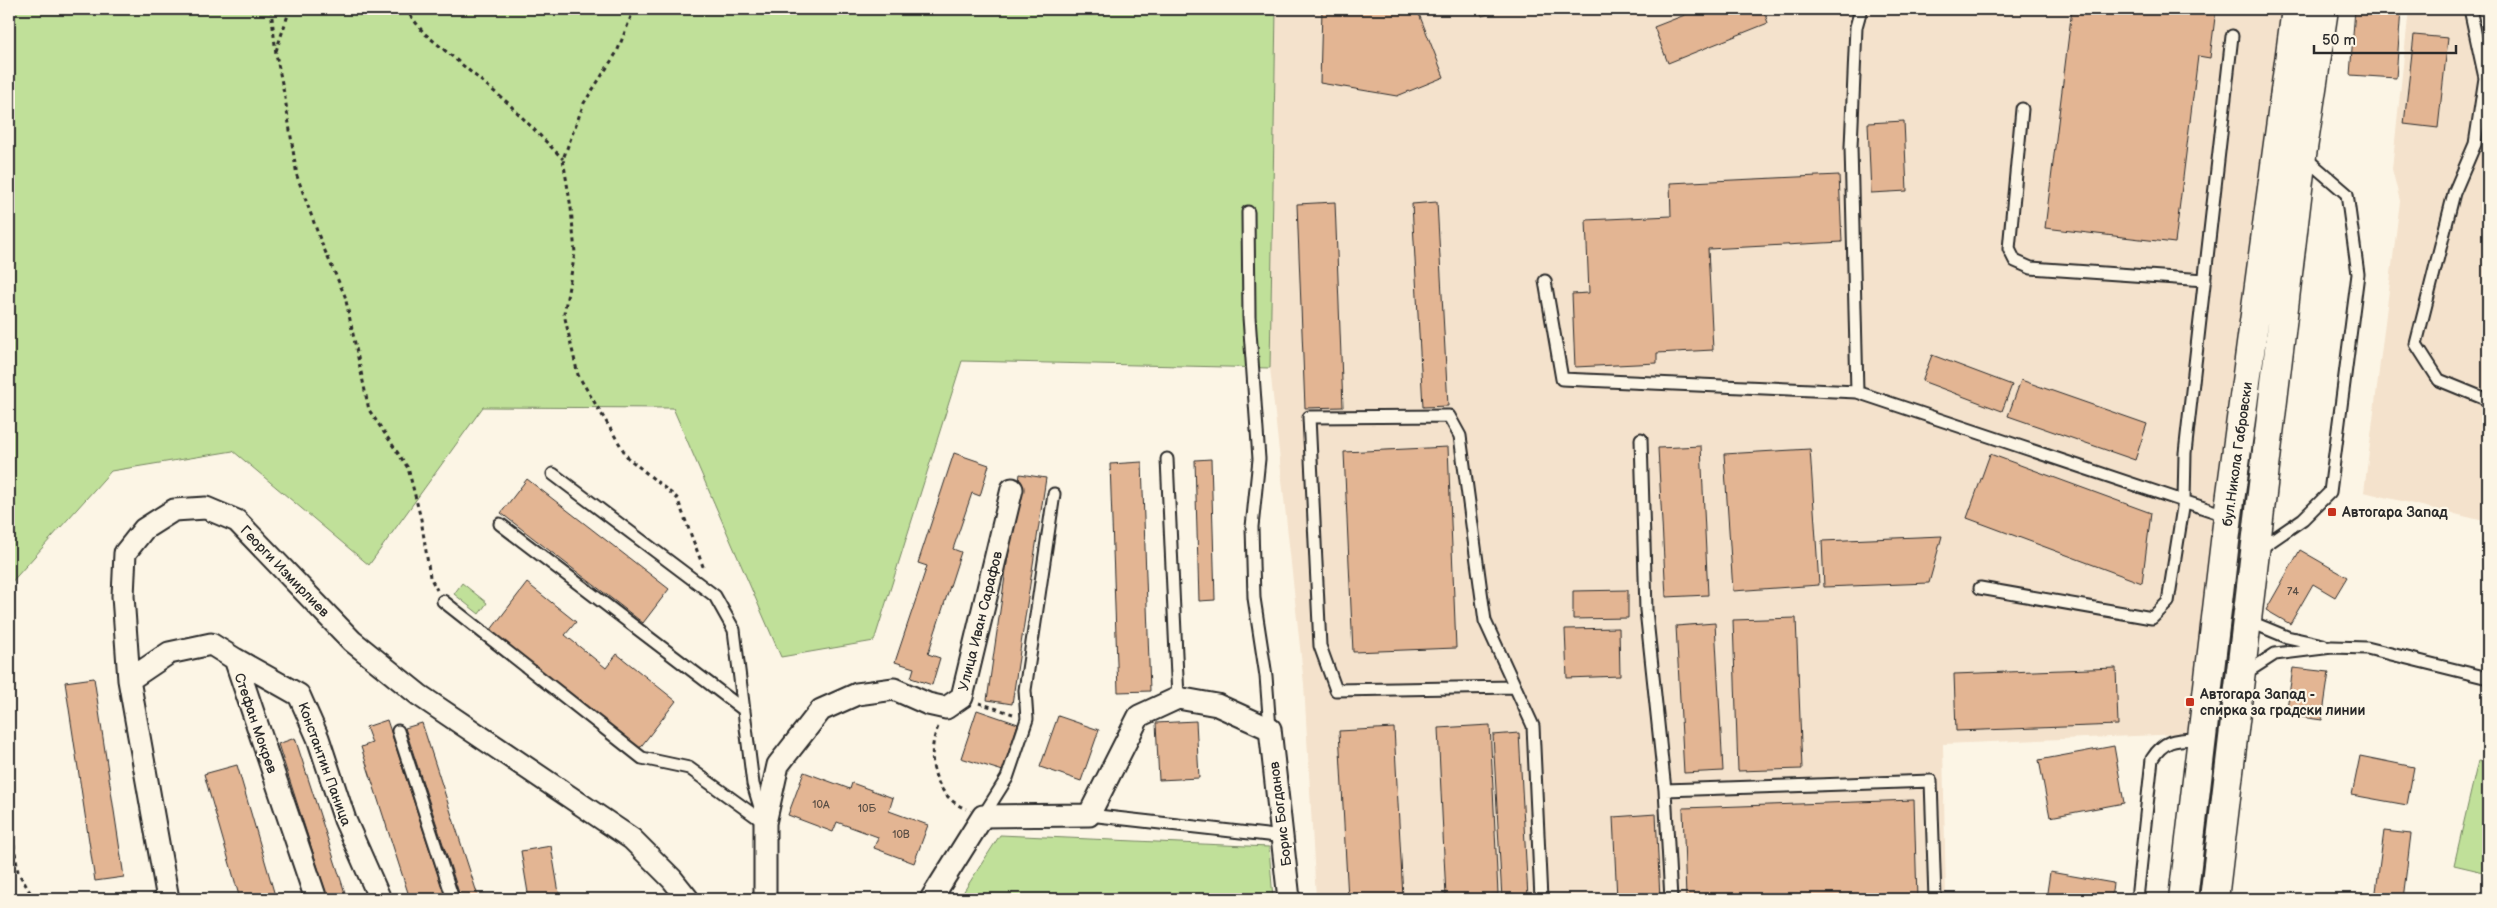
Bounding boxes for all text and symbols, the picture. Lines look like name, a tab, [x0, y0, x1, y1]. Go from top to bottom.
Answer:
scale bar	[2314, 22, 2457, 54]
text: 50 m	[2322, 31, 2356, 50]
street label: бул.Никола Габровски	[2219, 381, 2256, 527]
place label: Автогара Запад	[2341, 504, 2448, 521]
marker: Автогара Запад	[2326, 506, 2338, 518]
street label: Георги Измирлиев	[237, 522, 333, 621]
street label: Улица Иван Сарафов	[955, 549, 1006, 693]
house number: 74	[2287, 585, 2299, 598]
street label: Стефан Мокрев	[230, 671, 281, 776]
place label: Автогара Запад - спирка за градски линии	[2199, 686, 2365, 719]
marker: Автогара Запад - спирка за градски линии	[2184, 696, 2196, 708]
street label: Константин Паница	[294, 700, 355, 829]
street label: Борис Богданов	[1266, 760, 1295, 867]
house number: 10А	[812, 798, 830, 811]
house number: 10Б	[858, 802, 877, 815]
house number: 10В	[892, 828, 910, 841]

